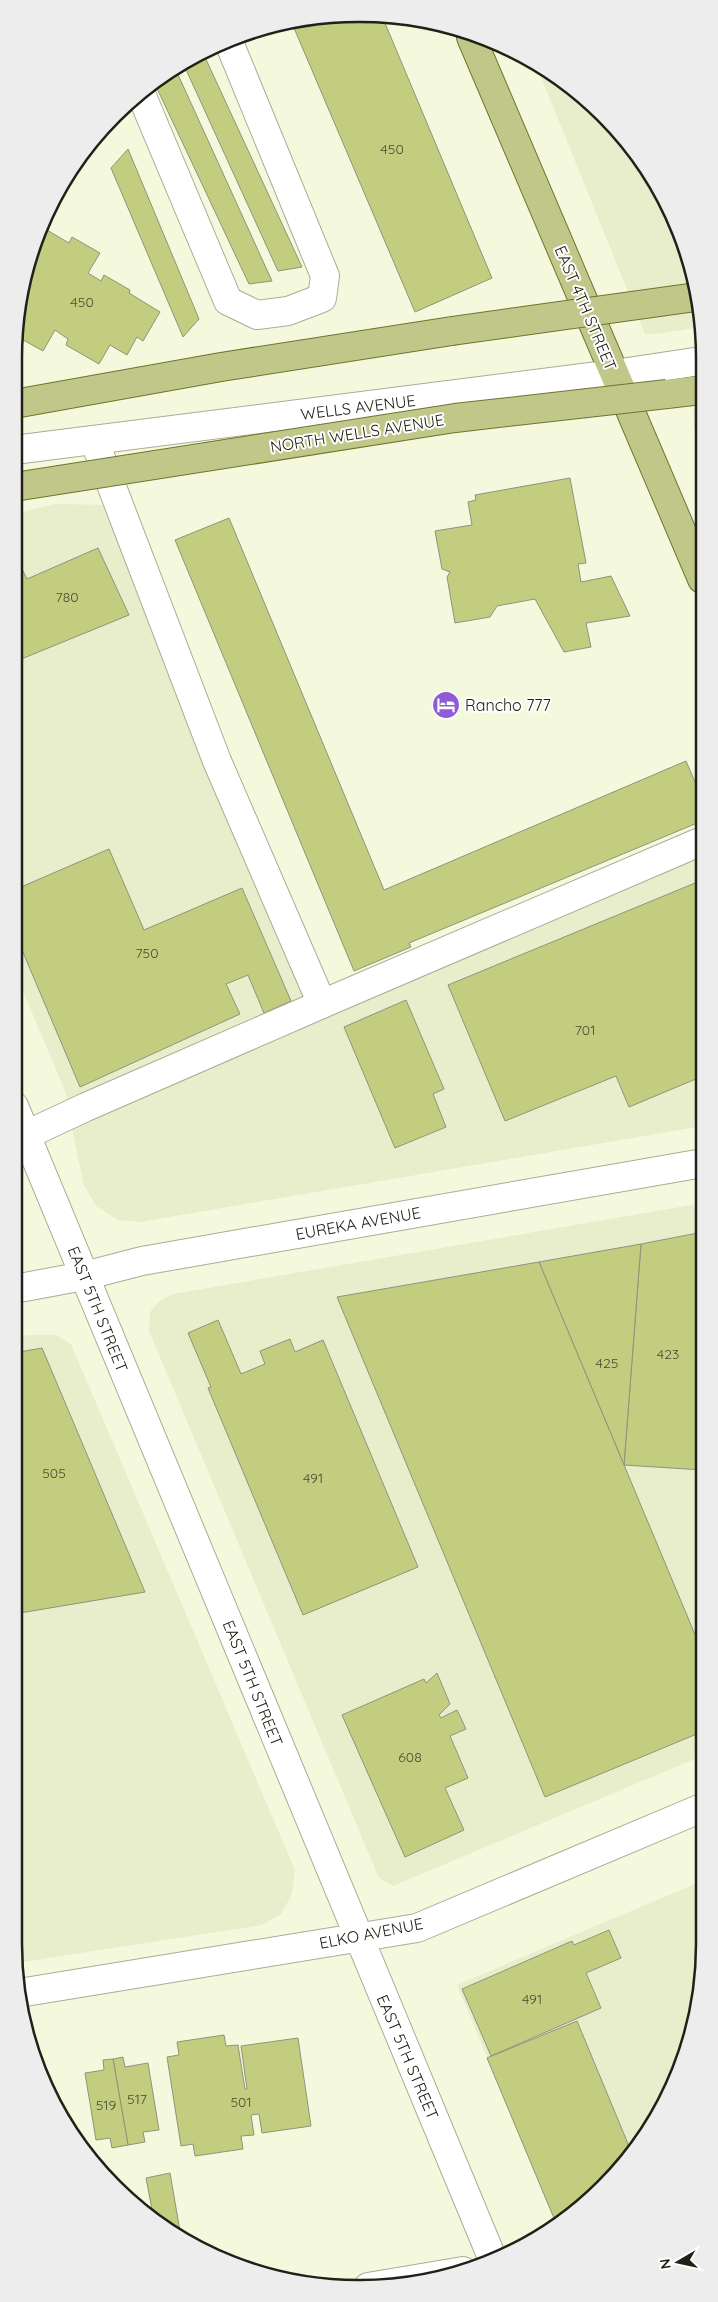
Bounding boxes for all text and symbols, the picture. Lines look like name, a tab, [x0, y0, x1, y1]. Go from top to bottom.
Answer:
house number: 450	[380, 140, 404, 158]
street label: EAST 4TH STREET	[551, 243, 621, 374]
house number: 450	[70, 293, 94, 311]
street label: WELLS AVENUE	[299, 390, 417, 424]
street label: NORTH WELLS AVENUE	[269, 409, 445, 457]
house number: 780	[55, 588, 79, 606]
hotel icon: Rancho 777	[431, 690, 461, 720]
place label: Rancho 777	[465, 695, 551, 715]
house number: 750	[135, 944, 159, 962]
house number: 701	[575, 1021, 595, 1039]
street label: EUREKA AVENUE	[294, 1202, 422, 1244]
street label: EAST 5TH STREET	[64, 1243, 132, 1375]
house number: 423	[657, 1345, 679, 1363]
house number: 425	[596, 1354, 618, 1372]
house number: 505	[42, 1464, 66, 1482]
house number: 491	[303, 1469, 323, 1487]
street label: EAST 5TH STREET	[219, 1617, 287, 1749]
house number: 608	[398, 1748, 422, 1766]
street label: ELKO AVENUE	[317, 1913, 425, 1953]
house number: 491	[522, 1990, 542, 2008]
street label: EAST 5TH STREET	[373, 1991, 444, 2123]
house number: 517	[127, 2090, 147, 2108]
house number: 501	[230, 2093, 252, 2111]
house number: 519	[96, 2096, 116, 2114]
north arrow	[653, 2237, 703, 2287]
text: N	[655, 2258, 675, 2271]

